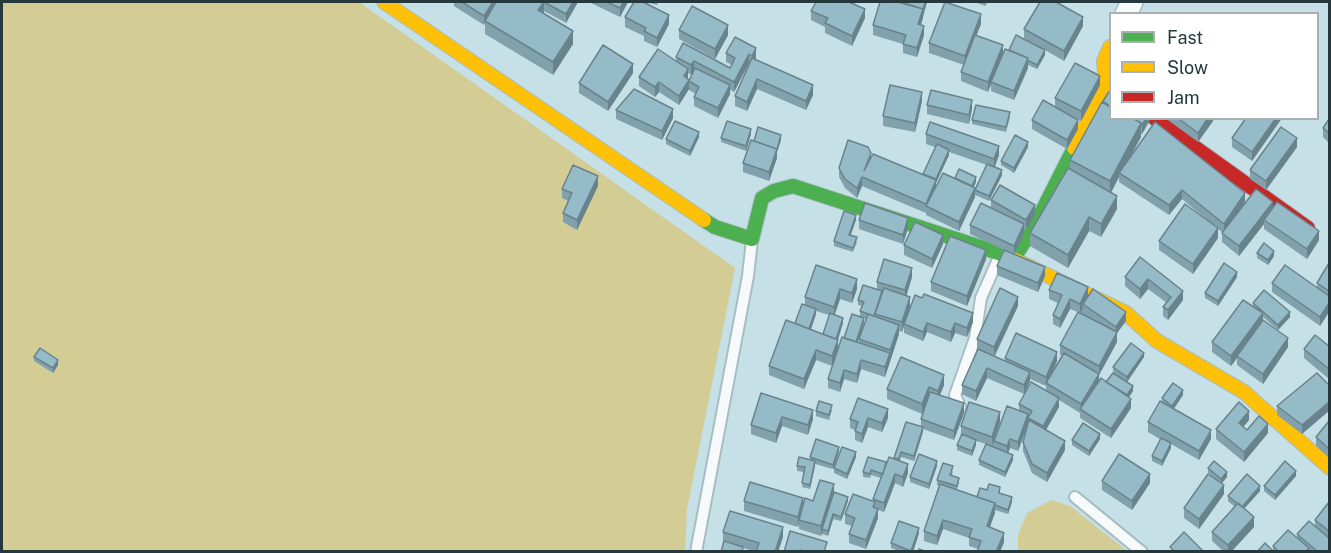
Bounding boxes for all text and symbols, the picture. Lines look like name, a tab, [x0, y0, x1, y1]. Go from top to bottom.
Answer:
legend	[1109, 12, 1319, 120]
text: Fast	[1167, 27, 1203, 48]
text: Slow	[1167, 57, 1208, 78]
text: Jam	[1167, 87, 1200, 108]

